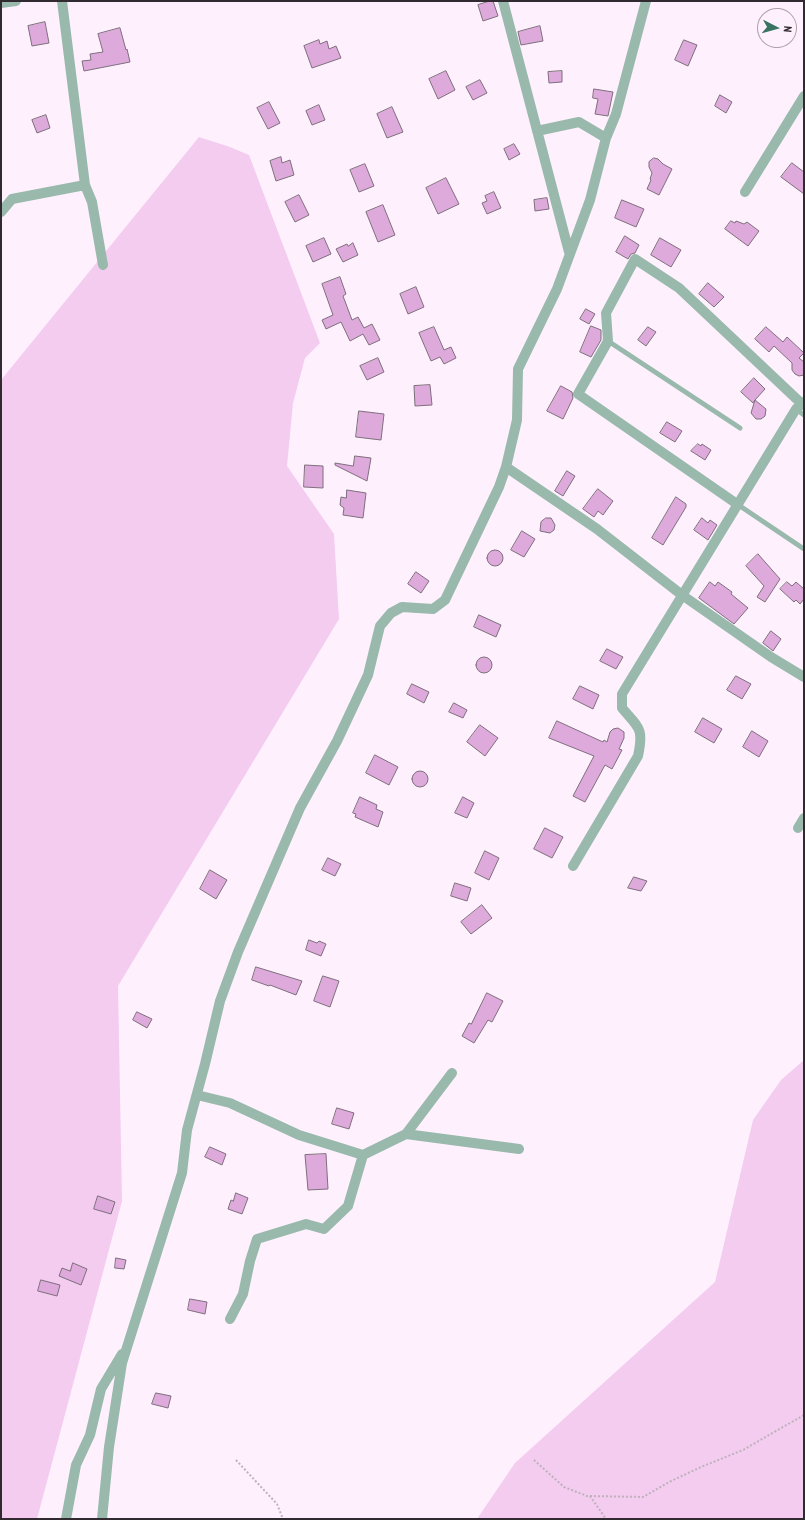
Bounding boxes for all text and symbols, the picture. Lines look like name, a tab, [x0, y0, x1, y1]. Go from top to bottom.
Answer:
north arrow	[757, 8, 797, 48]
text: N	[781, 25, 795, 33]

